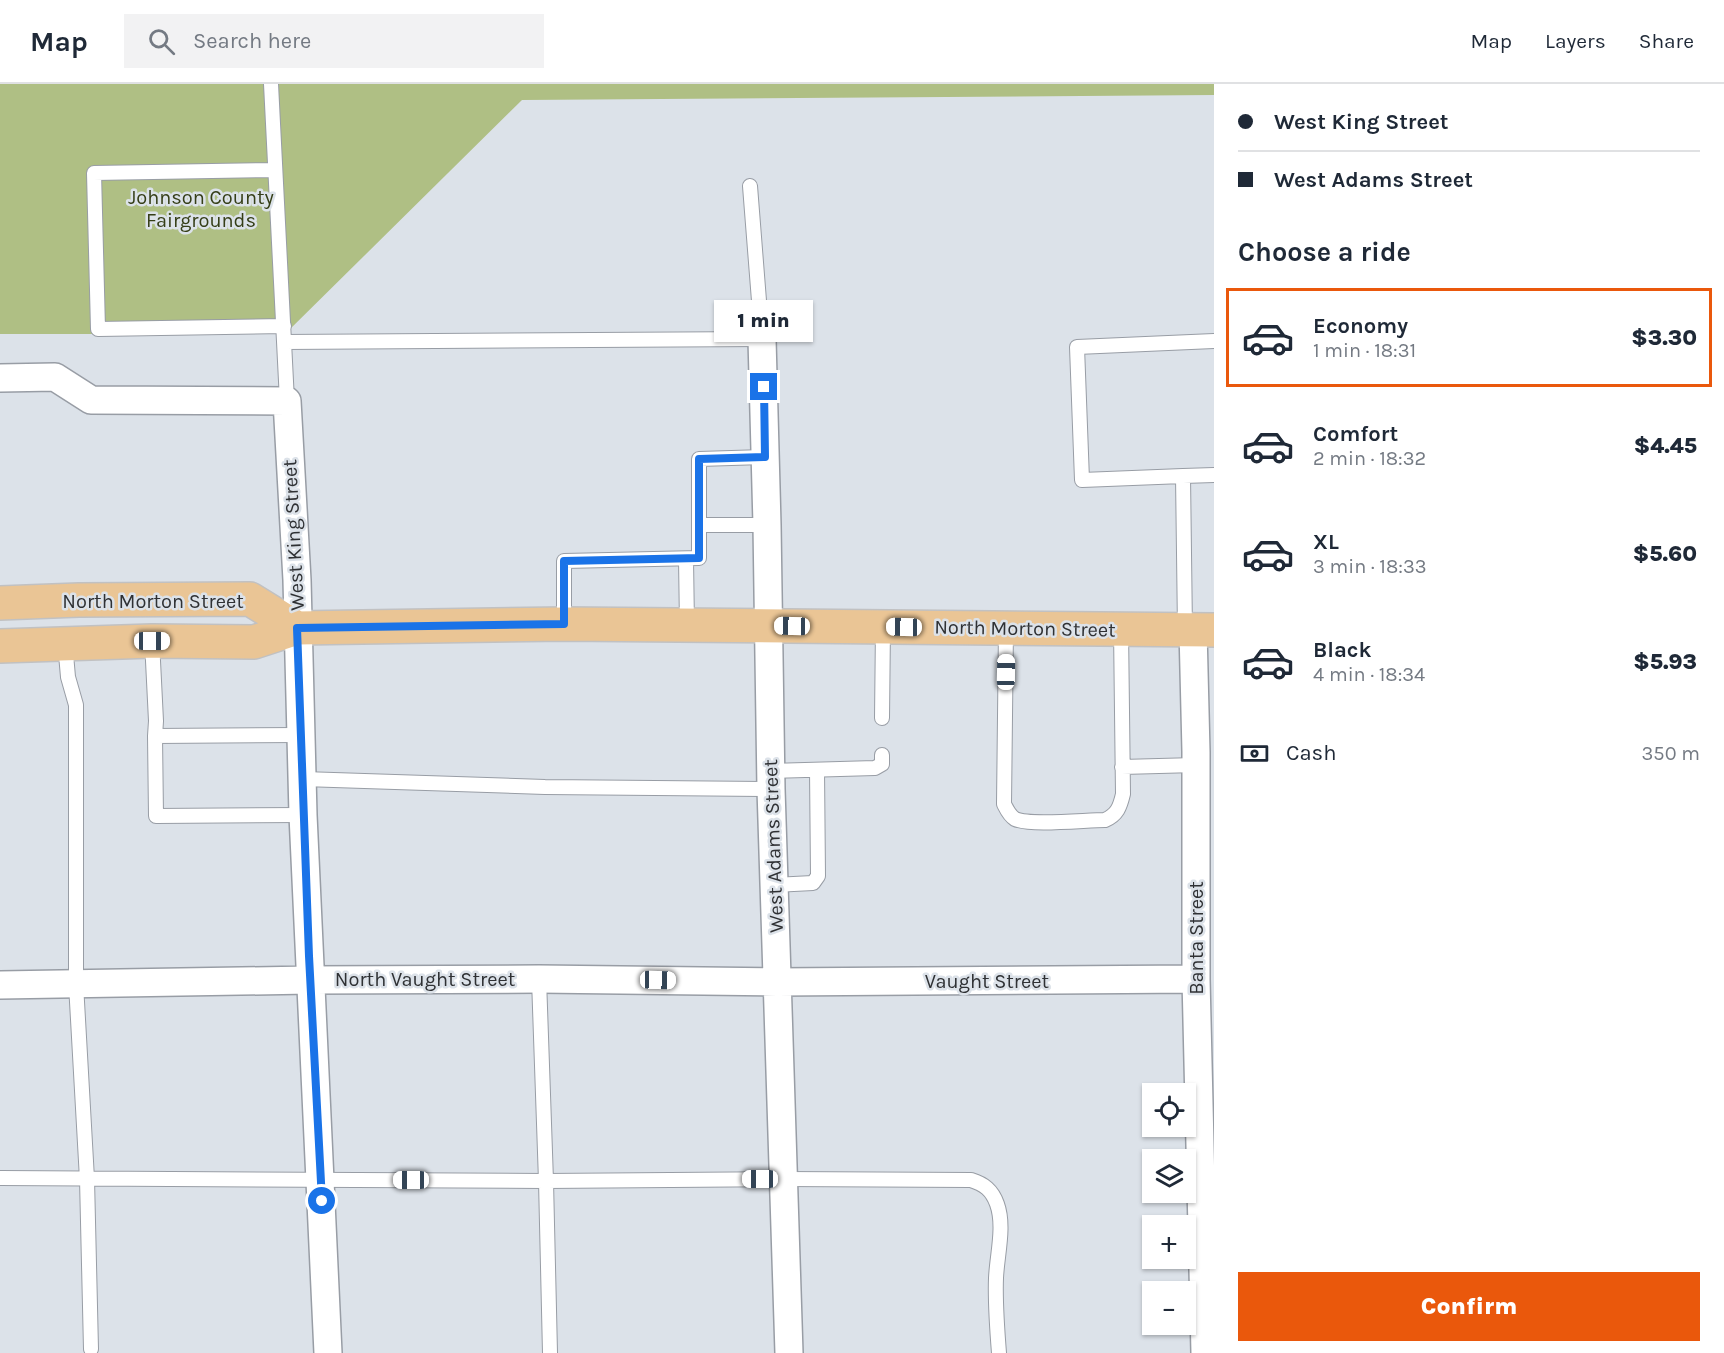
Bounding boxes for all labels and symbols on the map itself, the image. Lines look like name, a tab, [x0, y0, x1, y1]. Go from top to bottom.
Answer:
park label: Johnson County Fairgrounds	[128, 186, 274, 232]
callout: 1 min	[714, 300, 813, 342]
route end	[750, 373, 777, 400]
street label: West King Street	[278, 458, 309, 611]
street label: North Morton Street	[62, 590, 244, 613]
street label: North Morton Street	[934, 615, 1116, 642]
car	[774, 617, 810, 635]
car	[886, 618, 922, 636]
car	[134, 632, 170, 650]
car	[997, 654, 1015, 690]
street label: West Adams Street	[759, 758, 788, 933]
street label: Banta Street	[1185, 881, 1208, 995]
street label: North Vaught Street	[335, 968, 516, 991]
street label: Vaught Street	[925, 970, 1050, 993]
car	[640, 971, 676, 989]
car	[742, 1170, 778, 1188]
car	[393, 1171, 429, 1189]
route start	[308, 1187, 335, 1214]

